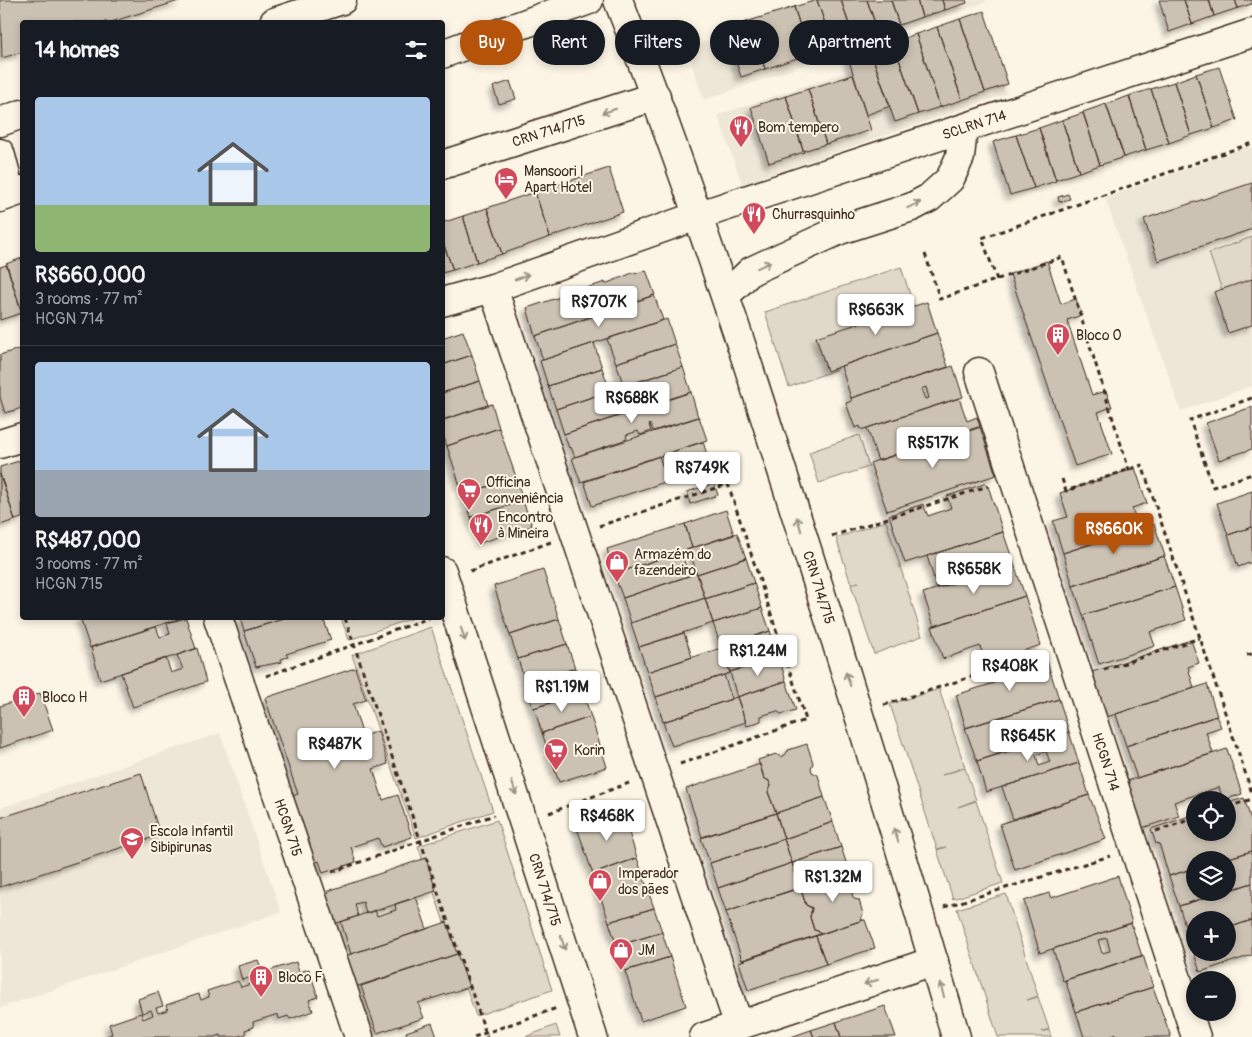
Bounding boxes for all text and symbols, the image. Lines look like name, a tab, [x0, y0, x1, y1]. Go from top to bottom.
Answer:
chip: Buy	[460, 20, 523, 65]
chip: Rent	[533, 20, 605, 65]
chip: Filters	[615, 20, 700, 65]
chip: New	[710, 20, 779, 65]
chip: Apartment	[789, 20, 909, 65]
icon: filters	[402, 36, 430, 64]
text: 14 homes	[35, 37, 119, 64]
one-way arrow	[602, 106, 618, 116]
street label: SCLRN 714	[940, 107, 1008, 144]
street label: CRN 714/715	[510, 111, 587, 151]
restaurant icon: Bom tempero	[728, 114, 754, 148]
place label: Bom tempero	[758, 119, 840, 136]
icon: home	[188, 129, 278, 219]
place label: Mansoori I Apart Hotel	[524, 163, 592, 196]
hotel icon: Mansoori I Apart Hotel	[493, 166, 519, 200]
one-way arrow	[906, 200, 921, 210]
restaurant icon: Churrasquinho	[741, 201, 767, 235]
place label: Churrasquinho	[772, 206, 855, 223]
one-way arrow	[756, 260, 771, 270]
text: R$660,000	[35, 262, 146, 289]
one-way arrow	[514, 272, 530, 281]
pin: R$707K	[558, 286, 640, 328]
text: 3 rooms · 77 m²	[35, 289, 143, 309]
text: R$707K	[571, 292, 627, 312]
pin: R$663K	[835, 294, 917, 336]
text: R$663K	[848, 300, 904, 320]
text: HCGN 714	[35, 309, 104, 329]
building icon: Bloco O	[1045, 322, 1071, 356]
place label: Bloco O	[1076, 327, 1121, 344]
pin: R$688K	[591, 382, 673, 424]
text: R$688K	[605, 388, 659, 408]
icon: home	[188, 395, 278, 485]
pin: R$517K	[892, 426, 974, 469]
text: R$517K	[908, 433, 958, 453]
pin: R$749K	[661, 452, 743, 494]
text: R$749K	[675, 458, 729, 478]
place label: Officina conveniência	[486, 474, 563, 507]
supermarket icon: Officina conveniência	[456, 477, 482, 511]
place label: Encontro à Mineira	[498, 509, 554, 542]
restaurant icon: Encontro à Mineira	[468, 512, 494, 546]
pin: R$660K	[1073, 512, 1155, 555]
one-way arrow	[794, 517, 803, 533]
text: R$660K	[1085, 519, 1143, 539]
text: R$487,000	[35, 527, 141, 554]
place label: Armazém do fazendeiro	[634, 546, 712, 579]
shop icon: Armazém do fazendeiro	[604, 549, 630, 583]
street label: CRN 714/715	[799, 549, 838, 626]
pin: R$658K	[933, 552, 1015, 595]
text: 3 rooms · 77 m²	[35, 554, 143, 574]
text: R$658K	[947, 559, 1001, 579]
text: HCGN 715	[35, 574, 103, 594]
one-way arrow	[459, 626, 468, 641]
pin: R$1.24M	[712, 634, 804, 677]
text: R$1.24M	[729, 641, 787, 661]
pin: R$408K	[969, 650, 1051, 692]
text: R$408K	[982, 656, 1038, 676]
pin: R$1.19M	[516, 670, 608, 713]
one-way arrow	[843, 671, 853, 687]
text: R$1.19M	[535, 677, 589, 697]
building icon: Bloco H	[11, 684, 37, 718]
place label: Bloco H	[42, 689, 87, 706]
pin: R$645K	[987, 720, 1069, 762]
text: R$645K	[1001, 726, 1055, 746]
pin: R$487K	[294, 728, 376, 770]
street label: HCGN 714	[1088, 731, 1123, 793]
text: R$487K	[308, 734, 362, 754]
supermarket icon: Korin	[543, 737, 569, 771]
place label: Korin	[574, 742, 605, 759]
one-way arrow	[509, 780, 519, 796]
map controls	[1186, 791, 1236, 1021]
button: locate	[1186, 791, 1236, 841]
street label: HCGN 715	[270, 797, 306, 859]
pin: R$468K	[566, 800, 648, 842]
text: R$468K	[580, 806, 634, 826]
place label: Escola Infantil Sibipirunas	[150, 823, 233, 856]
school or university icon: Escola Infantil Sibipirunas	[119, 826, 145, 860]
one-way arrow	[890, 827, 900, 843]
street label: CRN 714/715	[525, 851, 565, 929]
button: layers	[1186, 851, 1236, 901]
pin: R$1.32M	[787, 860, 879, 903]
place label: Imperador dos pães	[618, 865, 679, 898]
text: R$1.32M	[804, 867, 862, 887]
shop icon: Imperador dos pães	[587, 868, 613, 902]
button: +	[1186, 911, 1236, 961]
one-way arrow	[559, 935, 568, 951]
shop icon: JM	[608, 937, 634, 971]
place label: JM	[638, 942, 655, 959]
building icon: Bloco F	[248, 964, 274, 998]
place label: Bloco F	[278, 969, 323, 986]
button: −	[1186, 971, 1236, 1021]
one-way arrow	[863, 978, 879, 987]
one-way arrow	[937, 983, 947, 999]

